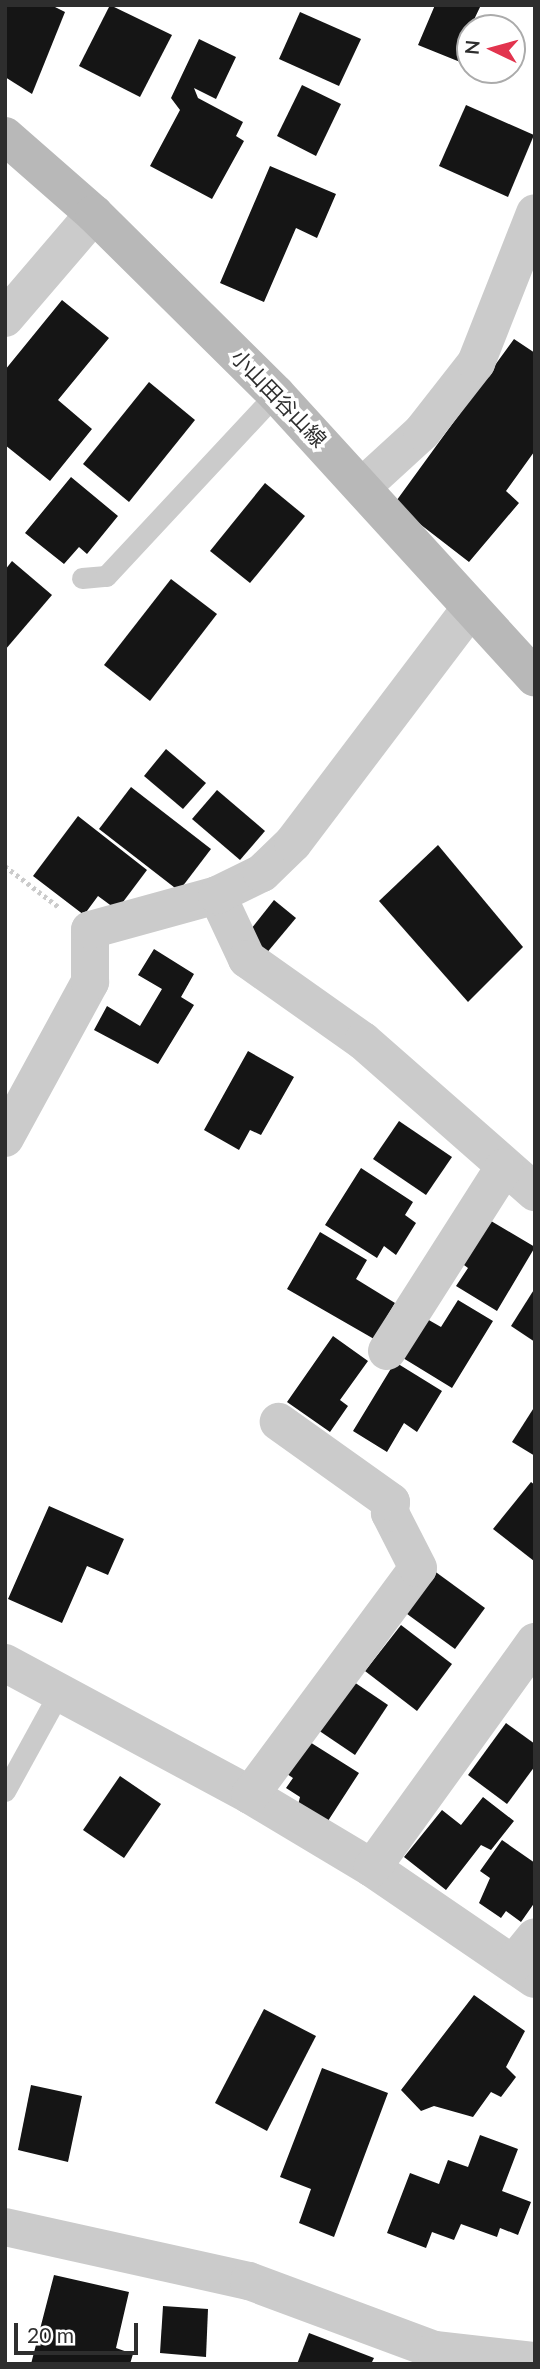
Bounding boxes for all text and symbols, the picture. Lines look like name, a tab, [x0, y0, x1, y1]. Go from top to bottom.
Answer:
north arrow	[456, 14, 526, 84]
text: N	[459, 39, 484, 56]
street label: 小山田谷山線	[226, 344, 332, 452]
scale bar	[18, 2310, 142, 2354]
text: 20 m	[27, 2322, 74, 2347]

